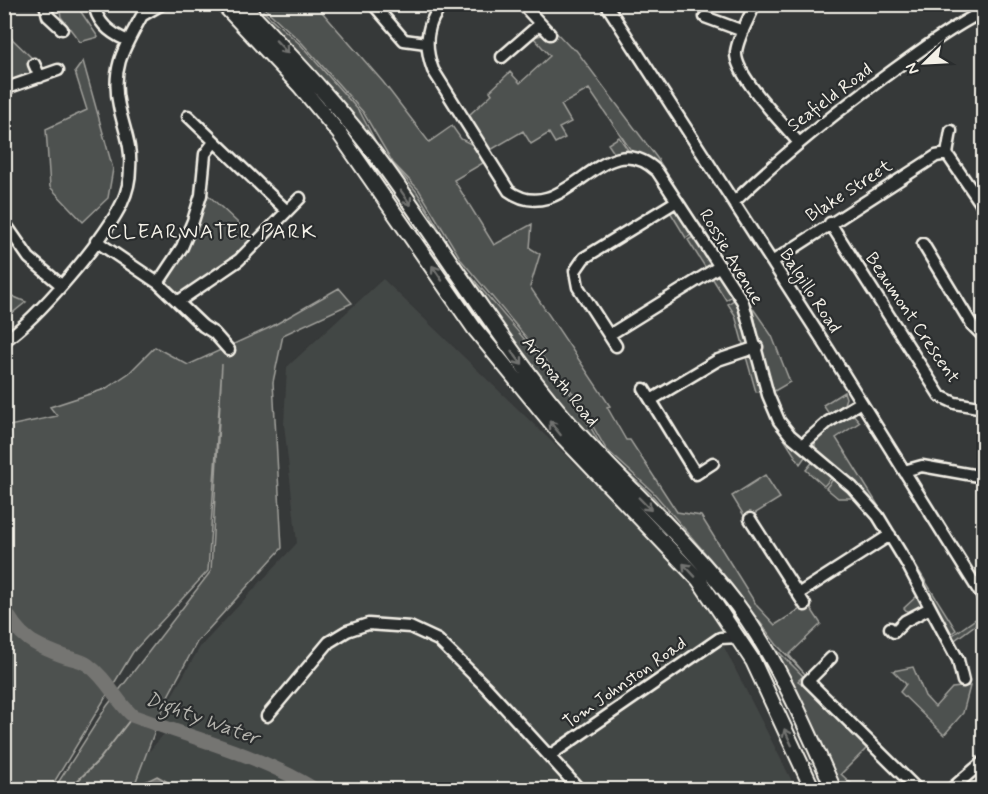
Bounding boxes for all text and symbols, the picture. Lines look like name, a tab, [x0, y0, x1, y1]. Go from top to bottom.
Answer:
north arrow	[895, 33, 955, 93]
one-way arrow	[275, 39, 289, 54]
street label: Seafield Road	[783, 58, 877, 138]
text: N	[901, 59, 924, 78]
street label: Blake Street	[801, 154, 897, 228]
one-way arrow	[400, 189, 412, 206]
street label: Rossie Avenue	[693, 205, 769, 309]
district label: CLEARWATER PARK	[106, 218, 318, 246]
street label: Balgillo Road	[773, 244, 846, 338]
street label: Beaumont Crescent	[859, 248, 965, 388]
one-way arrow	[431, 265, 443, 282]
street label: Arbroath Road	[516, 332, 604, 432]
one-way arrow	[511, 349, 524, 365]
one-way arrow	[549, 420, 562, 436]
one-way arrow	[638, 497, 653, 512]
one-way arrow	[682, 562, 696, 577]
street label: Tom Johnston Road	[558, 631, 692, 735]
water label: Dighty Water	[141, 686, 265, 755]
one-way arrow	[781, 728, 793, 746]

